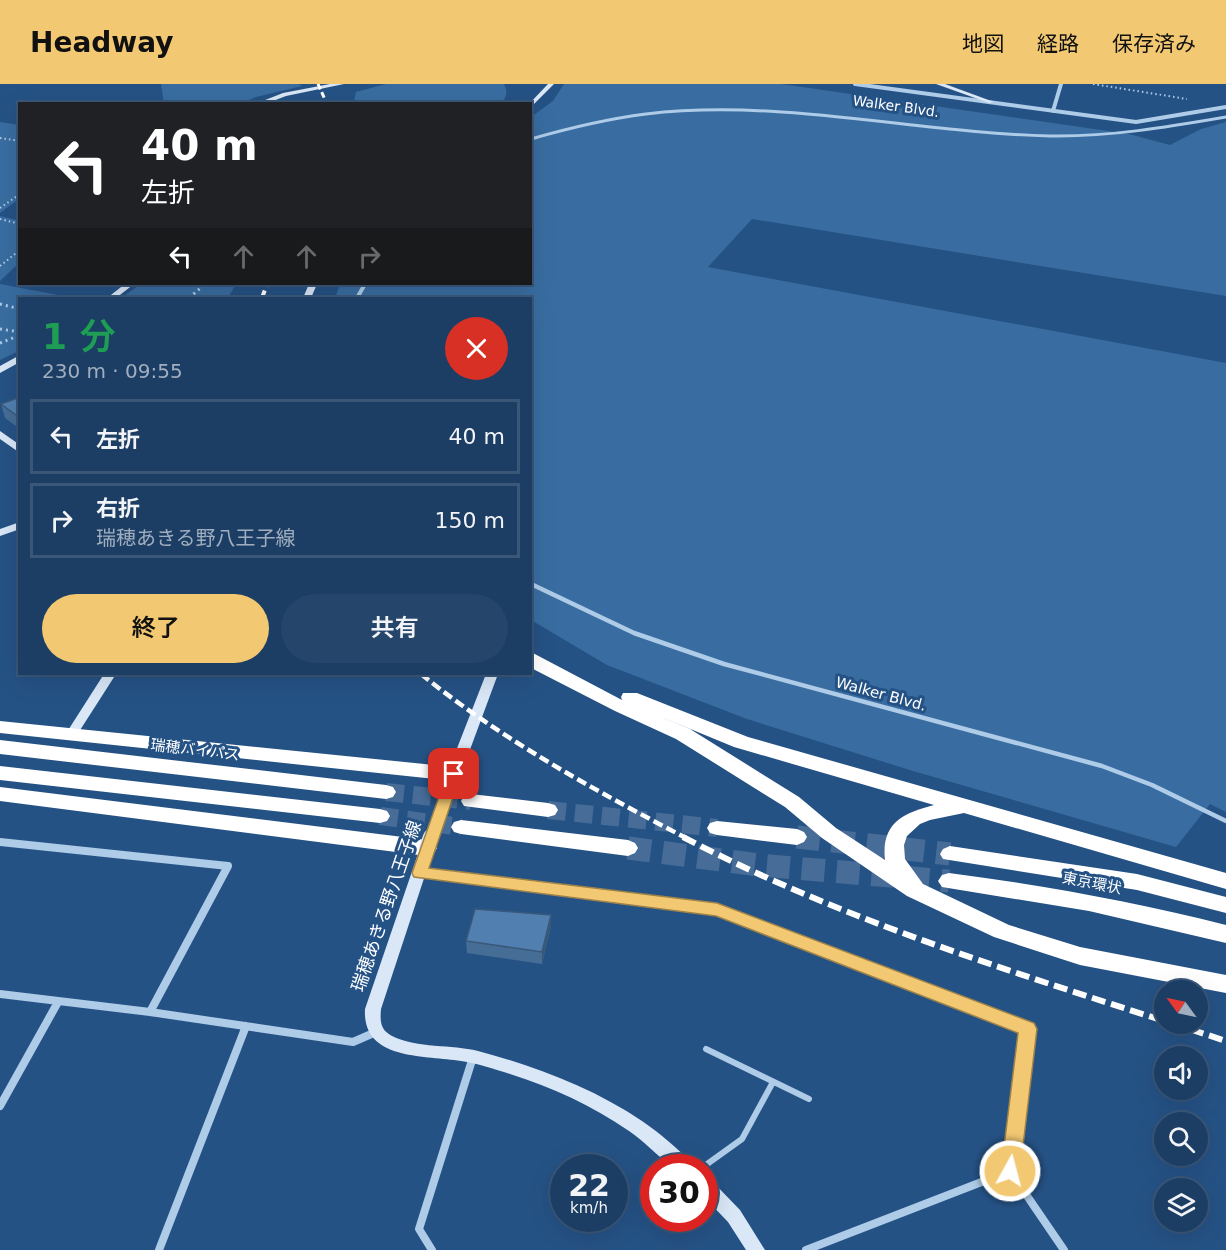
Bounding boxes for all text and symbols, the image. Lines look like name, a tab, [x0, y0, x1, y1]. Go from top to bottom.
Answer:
text: Headway	[30, 26, 174, 59]
text: 地図	[962, 32, 1004, 56]
text: 経路	[1037, 32, 1079, 56]
text: 保存済み	[1112, 32, 1196, 56]
street label: Walker Blvd.	[852, 92, 940, 120]
text: 40 m	[141, 121, 258, 170]
icon: left	[42, 126, 120, 204]
text: 左折	[141, 177, 195, 208]
icon: left	[164, 240, 197, 273]
icon: ahead	[227, 240, 260, 273]
icon: ahead	[290, 240, 323, 273]
icon: right	[353, 240, 386, 273]
text: 1 分	[42, 316, 116, 357]
button: close	[445, 317, 508, 380]
text: 230 m · 09:55	[42, 359, 183, 383]
icon: left	[45, 420, 78, 453]
text: 40 m	[449, 424, 505, 449]
text: 左折	[96, 427, 140, 452]
text: 右折	[96, 496, 140, 521]
icon: right	[45, 504, 78, 537]
text: 150 m	[435, 508, 505, 533]
text: 瑞穂あきる野八王子線	[96, 526, 296, 550]
button: 終了	[42, 594, 269, 663]
button: 共有	[281, 594, 508, 663]
street label: Walker Blvd.	[834, 673, 928, 715]
street label: 瑞穂バイパス	[149, 736, 241, 764]
pin	[428, 748, 479, 799]
icon: arrive	[437, 757, 470, 790]
street label: 瑞穂あきる野八王子線	[347, 818, 425, 994]
street label: 東京環状	[1061, 868, 1123, 898]
north arrow	[1154, 980, 1208, 1034]
map controls	[1154, 980, 1208, 1232]
button: sound	[1154, 1046, 1208, 1100]
button: search	[1154, 1112, 1208, 1166]
position arrow	[978, 1139, 1042, 1203]
speed limit sign: 30	[640, 1154, 718, 1232]
text: 22	[568, 1168, 610, 1203]
button: layers	[1154, 1178, 1208, 1232]
text: km/h	[570, 1199, 608, 1217]

